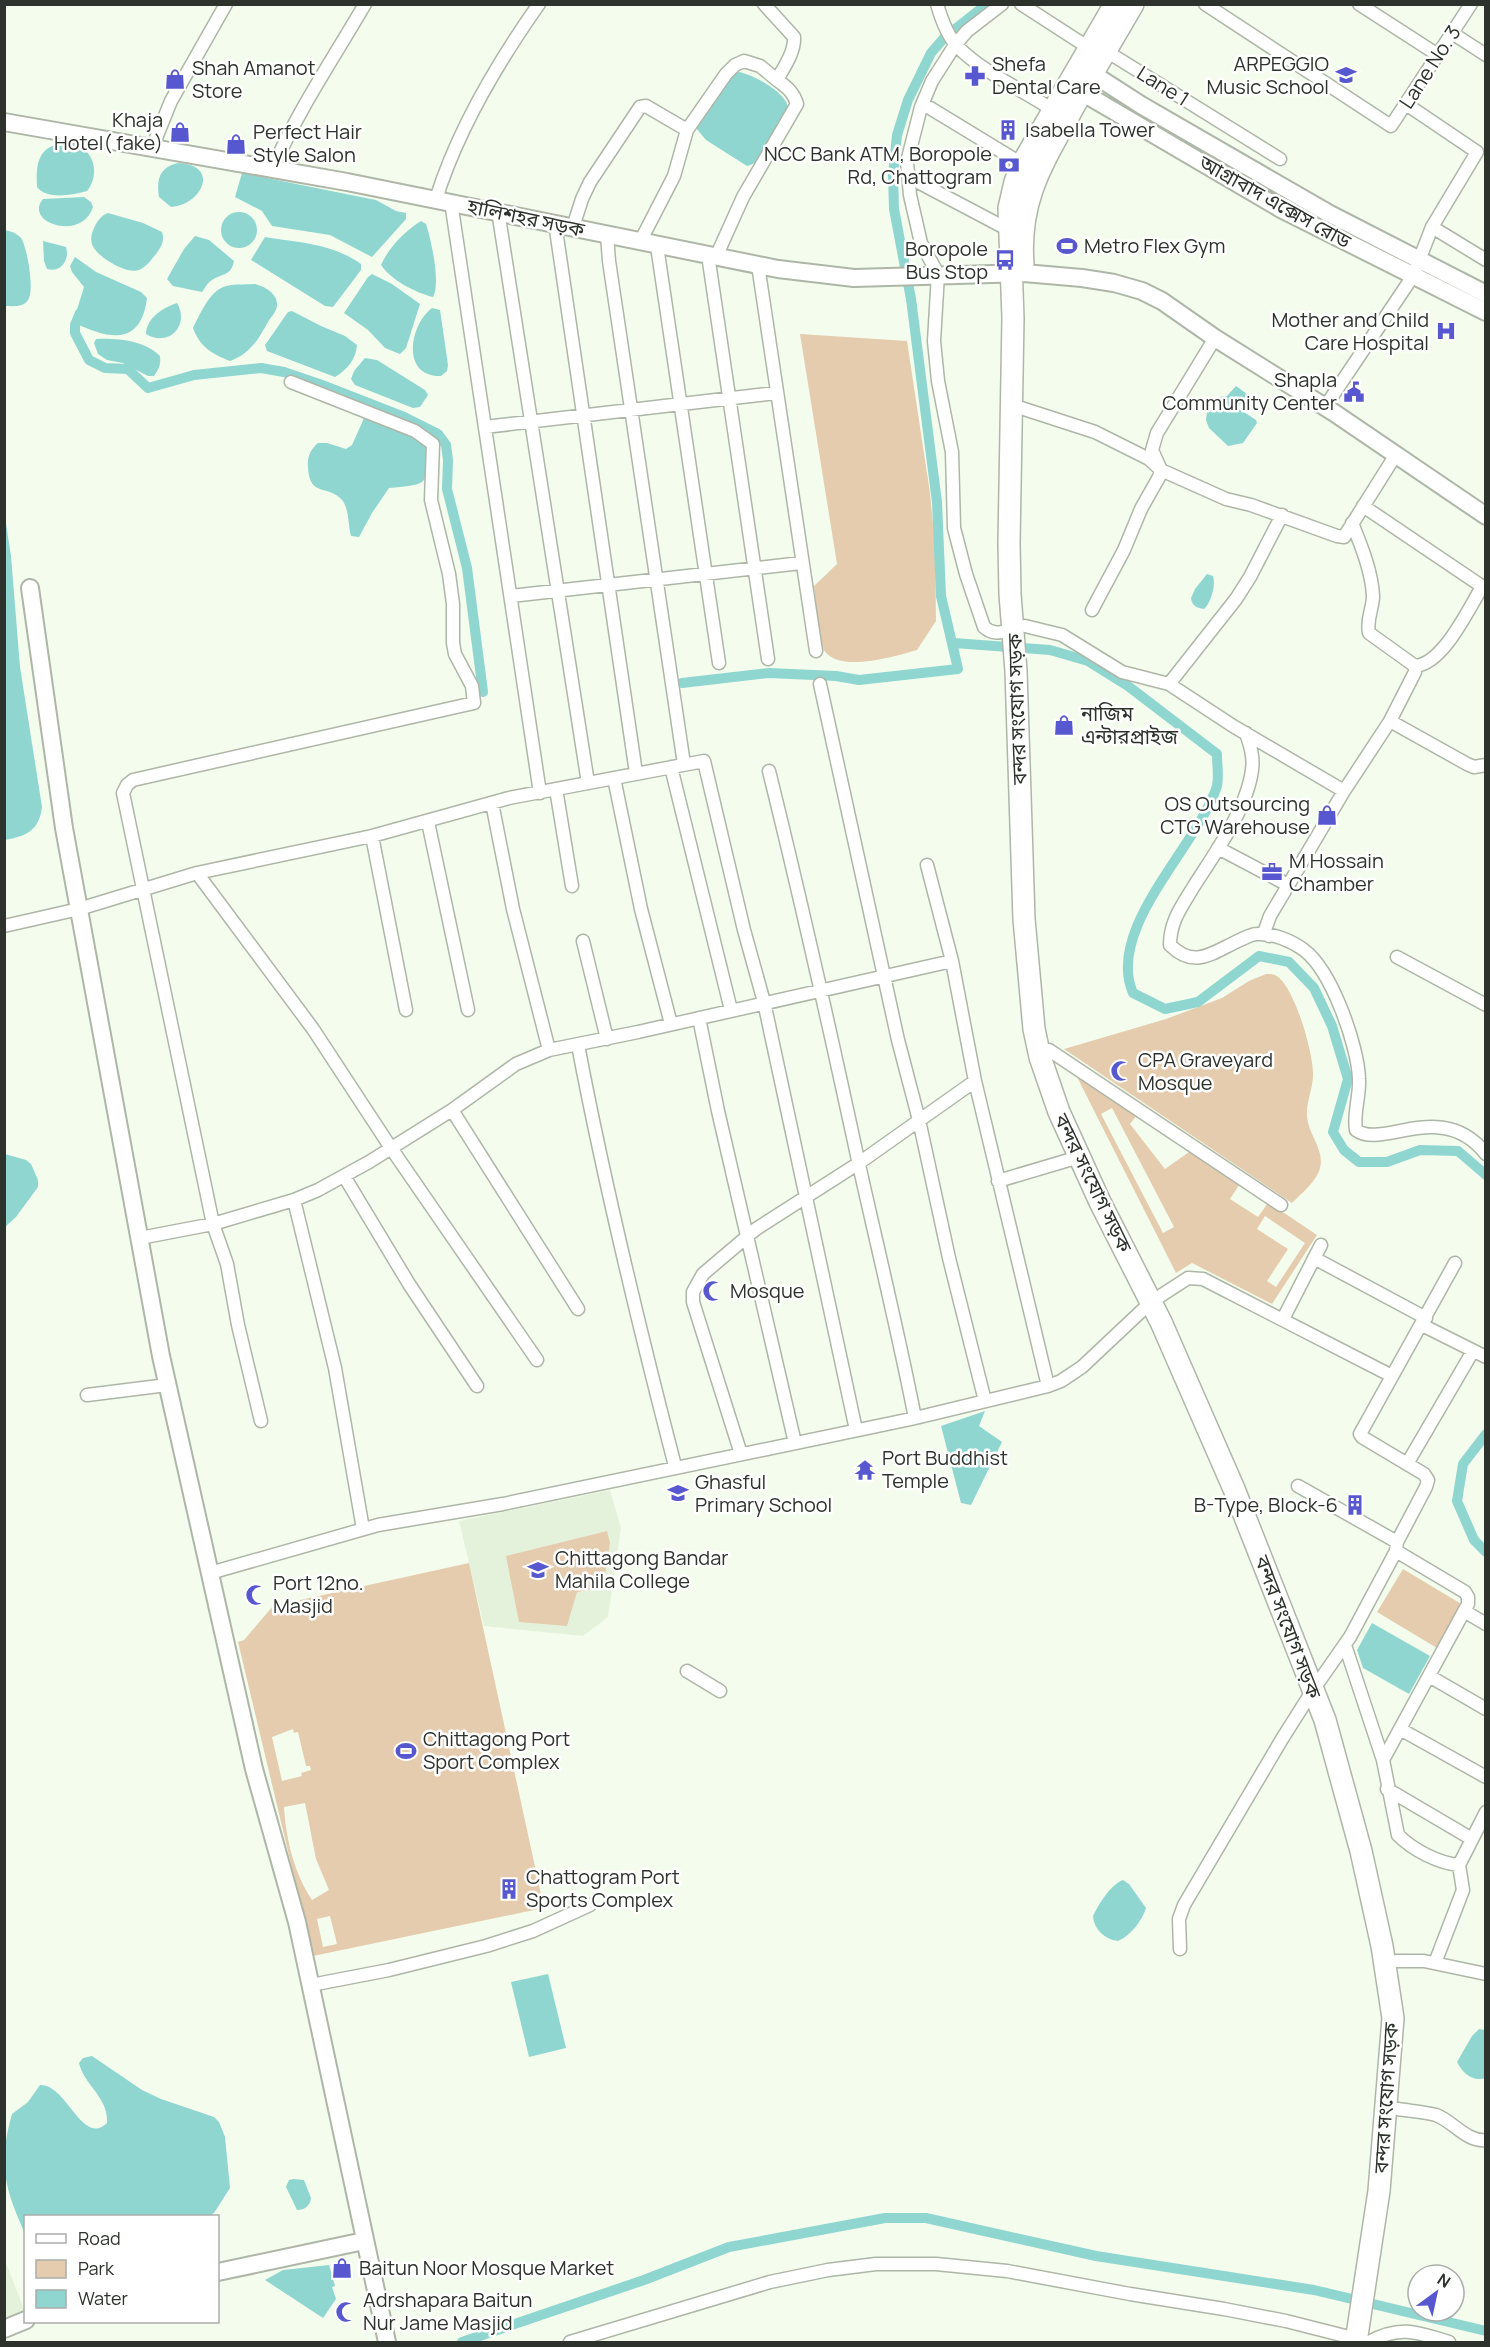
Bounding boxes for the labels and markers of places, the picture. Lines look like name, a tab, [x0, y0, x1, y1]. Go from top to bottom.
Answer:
place label: Shefa Dental Care	[992, 50, 1101, 100]
place label: ARPEGGIO Music School	[1206, 50, 1329, 100]
place label: Shah Amanot Store	[192, 54, 316, 104]
school or university icon: ARPEGGIO Music School	[1334, 63, 1358, 87]
pharmacy icon: Shefa Dental Care	[963, 64, 987, 88]
shop icon: Shah Amanot Store	[163, 67, 187, 91]
place label: Khaja Hotel( fake)	[54, 106, 163, 156]
place label: Isabella Tower	[1025, 116, 1155, 143]
place label: Perfect Hair Style Salon	[253, 118, 362, 168]
building icon: Isabella Tower	[996, 118, 1020, 142]
shop icon: Khaja Hotel( fake)	[168, 120, 192, 144]
shop icon: Perfect Hair Style Salon	[224, 132, 248, 156]
place label: NCC Bank ATM, Boropole Rd, Chattogram	[764, 140, 992, 190]
bank icon: NCC Bank ATM, Boropole Rd, Chattogram	[997, 153, 1021, 177]
place label: Metro Flex Gym	[1084, 232, 1226, 259]
sports icon: Metro Flex Gym	[1055, 234, 1079, 258]
place label: Boropole Bus Stop	[905, 235, 988, 285]
bus stop icon: Boropole Bus Stop	[993, 248, 1017, 272]
place label: Mother and Child Care Hospital	[1271, 306, 1429, 356]
hospital icon: Mother and Child Care Hospital	[1434, 319, 1458, 343]
place label: Shapla Community Center	[1162, 366, 1337, 416]
public building icon: Shapla Community Center	[1342, 380, 1366, 404]
place label: নাজিম এন্টারপ্রাইজ	[1080, 700, 1179, 750]
shop icon: নাজিম এন্টারপ্রাইজ	[1052, 713, 1076, 737]
place label: OS Outsourcing CTG Warehouse	[1160, 790, 1310, 840]
shop icon: OS Outsourcing CTG Warehouse	[1315, 803, 1339, 827]
place label: M Hossain Chamber	[1289, 847, 1384, 897]
office icon: M Hossain Chamber	[1260, 860, 1284, 884]
place label: CPA Graveyard Mosque	[1138, 1046, 1273, 1096]
mosque icon: CPA Graveyard Mosque	[1109, 1059, 1133, 1083]
place label: Mosque	[730, 1277, 804, 1304]
mosque icon: Mosque	[701, 1279, 725, 1303]
place label: Port Buddhist Temple	[882, 1444, 1008, 1494]
temple icon: Port Buddhist Temple	[853, 1458, 877, 1482]
place label: Ghasful Primary School	[695, 1468, 832, 1518]
school or university icon: Ghasful Primary School	[666, 1481, 690, 1505]
place label: B-Type, Block-6	[1194, 1491, 1338, 1518]
building icon: B-Type, Block-6	[1343, 1493, 1367, 1517]
place label: Chittagong Bandar Mahila College	[555, 1544, 729, 1594]
school or university icon: Chittagong Bandar Mahila College	[526, 1558, 550, 1582]
place label: Port 12no. Masjid	[273, 1569, 364, 1619]
mosque icon: Port 12no. Masjid	[244, 1583, 268, 1607]
place label: Chittagong Port Sport Complex	[423, 1725, 570, 1775]
sports icon: Chittagong Port Sport Complex	[394, 1739, 418, 1763]
place label: Chattogram Port Sports Complex	[526, 1863, 680, 1913]
building icon: Chattogram Port Sports Complex	[497, 1877, 521, 1901]
place label: Baitun Noor Mosque Market	[359, 2254, 614, 2281]
shop icon: Baitun Noor Mosque Market	[330, 2256, 354, 2280]
place label: Adrshapara Baitun Nur Jame Masjid	[363, 2286, 533, 2336]
mosque icon: Adrshapara Baitun Nur Jame Masjid	[334, 2300, 358, 2324]

